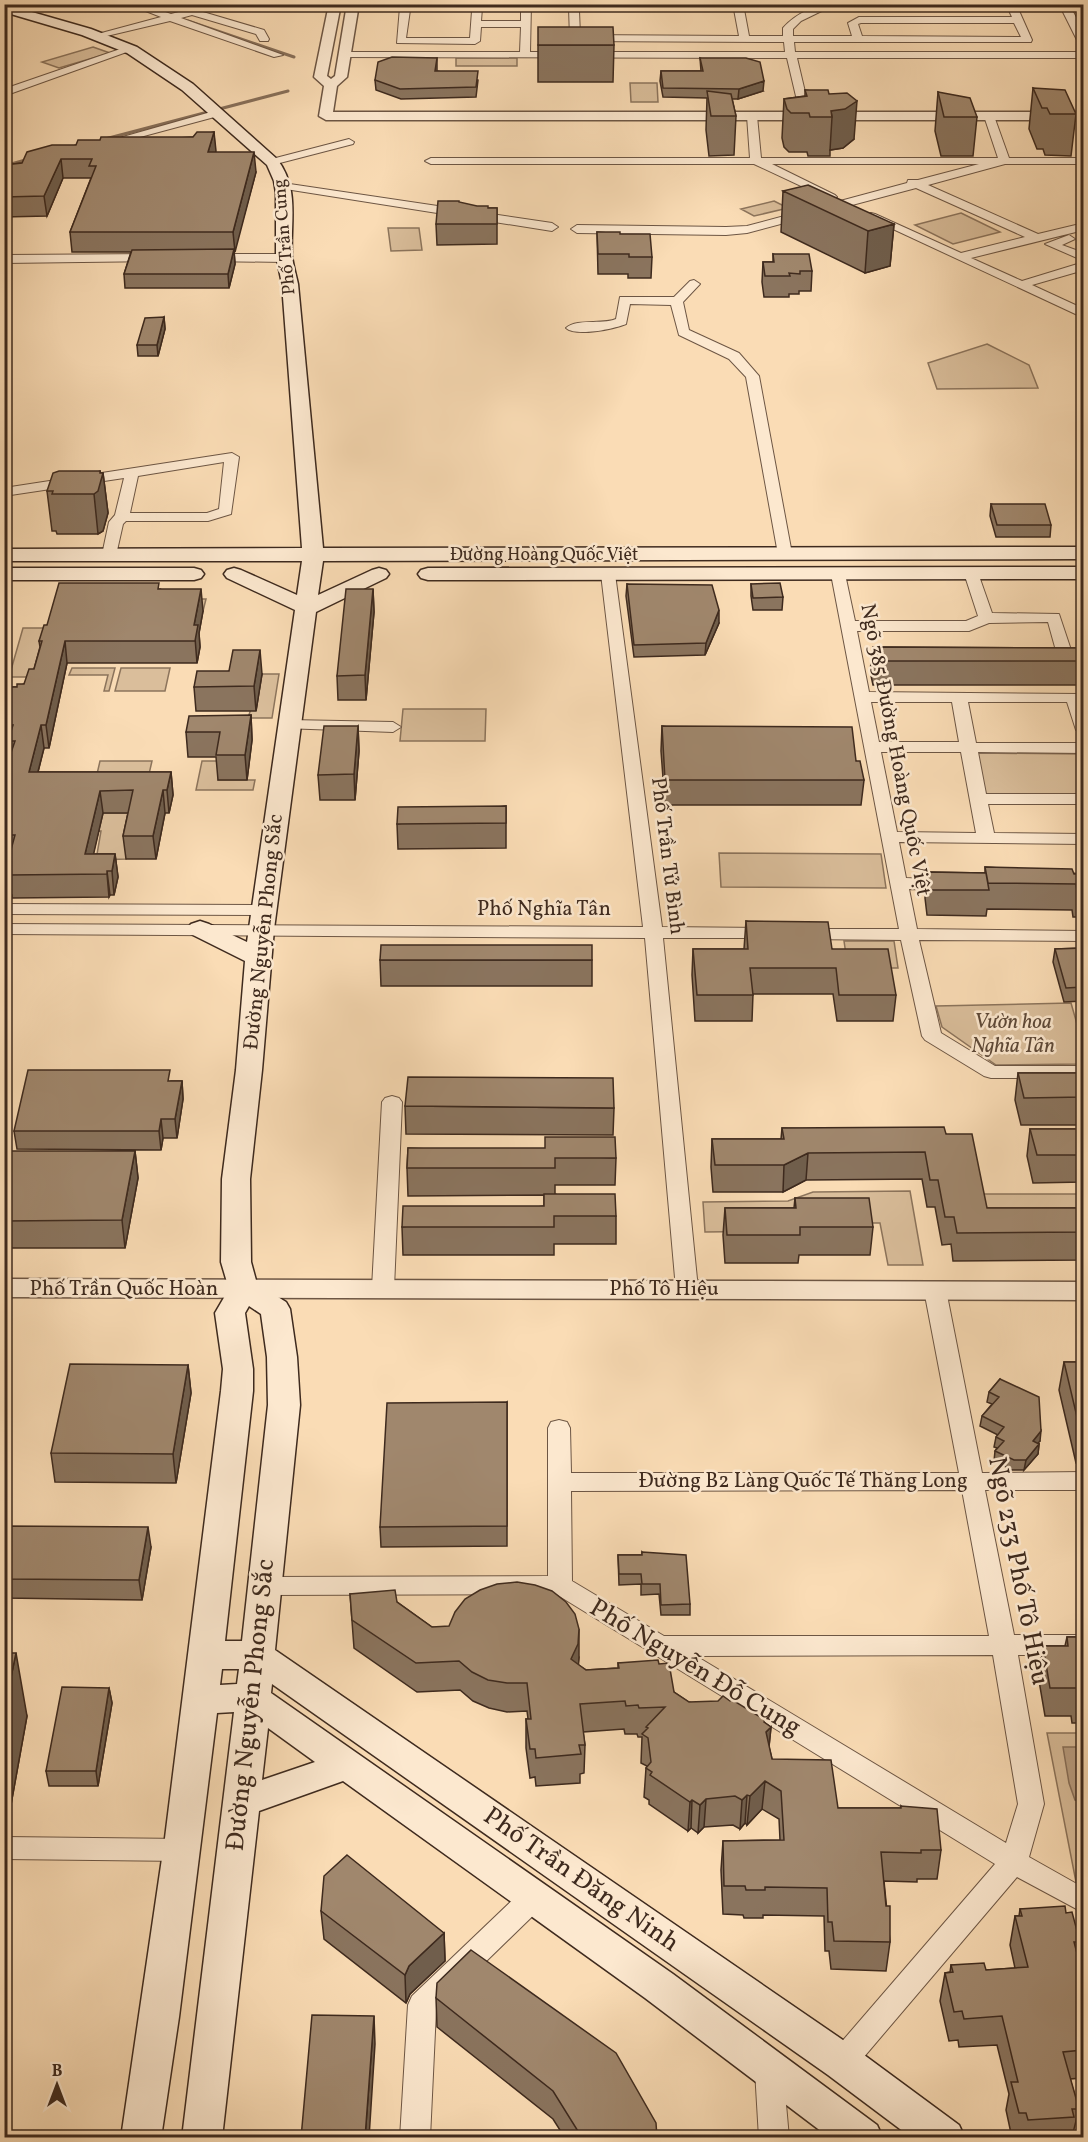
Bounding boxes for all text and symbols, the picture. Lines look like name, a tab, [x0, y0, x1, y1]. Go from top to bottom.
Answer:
street label: Phố Trần Cung	[267, 178, 303, 296]
street label: Đường Hoàng Quốc Việt	[450, 543, 638, 568]
street label: Ngõ 385 Đường Hoàng Quốc Việt	[852, 601, 938, 899]
street label: Phố Trần Tử Bình	[643, 776, 691, 936]
street label: Đường Nguyễn Phong Sắc	[237, 813, 291, 1051]
street label: Phố Nghĩa Tân	[477, 895, 611, 924]
park label: Vườn hoa Nghĩa Tân	[971, 1008, 1055, 1061]
street label: Phố Trần Quốc Hoàn	[30, 1275, 218, 1304]
street label: Phố Tô Hiệu	[609, 1275, 719, 1304]
street label: Ngõ 233 Phố Tô Hiệu	[978, 1454, 1058, 1688]
street label: Đường B2 Làng Quốc Tế Thăng Long	[638, 1467, 968, 1496]
street label: Đường Nguyễn Phong Sắc	[218, 1557, 284, 1853]
street label: Phố Nguyễn Đỗ Cung	[582, 1590, 808, 1746]
street label: Phố Trần Đăng Ninh	[476, 1799, 686, 1961]
north arrow	[27, 2055, 87, 2115]
text: B	[52, 2061, 63, 2083]

